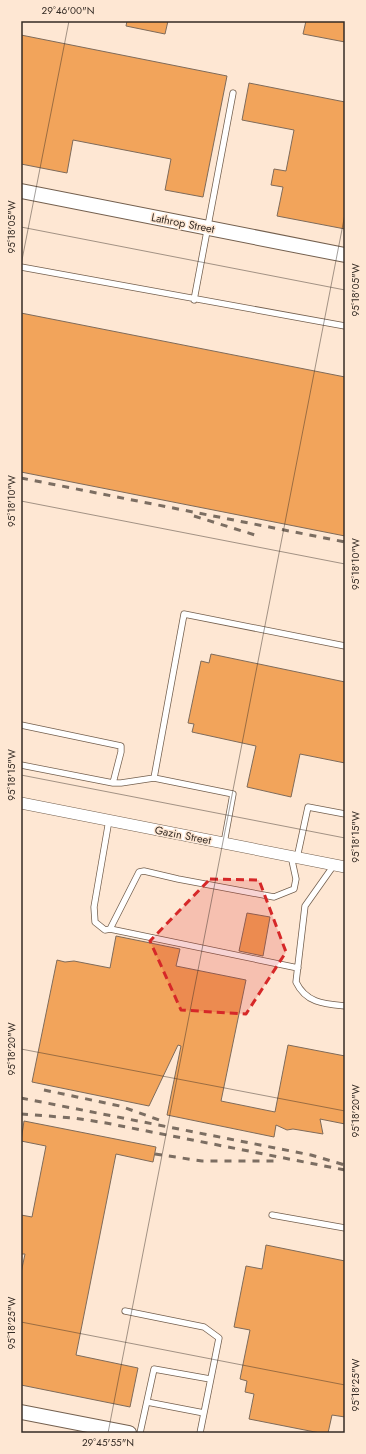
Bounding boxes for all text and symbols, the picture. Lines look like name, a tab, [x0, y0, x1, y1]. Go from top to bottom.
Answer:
text: 29°46'00"N	[41, 3, 95, 18]
text: 95°18'05"W	[4, 200, 19, 254]
street label: Lathrop Street	[150, 209, 216, 237]
text: 95°18'05"W	[348, 263, 363, 317]
text: 95°18'10"W	[4, 475, 19, 527]
text: 95°18'10"W	[348, 538, 363, 590]
text: 95°18'15"W	[4, 749, 19, 801]
text: 95°18'15"W	[348, 811, 363, 863]
street label: Gazin Street	[153, 822, 213, 848]
text: 95°18'20"W	[4, 1022, 19, 1076]
text: 95°18'20"W	[348, 1084, 363, 1138]
text: 95°18'25"W	[4, 1296, 19, 1349]
text: 95°18'25"W	[348, 1358, 363, 1411]
text: 29°45'55"N	[82, 1435, 134, 1450]

